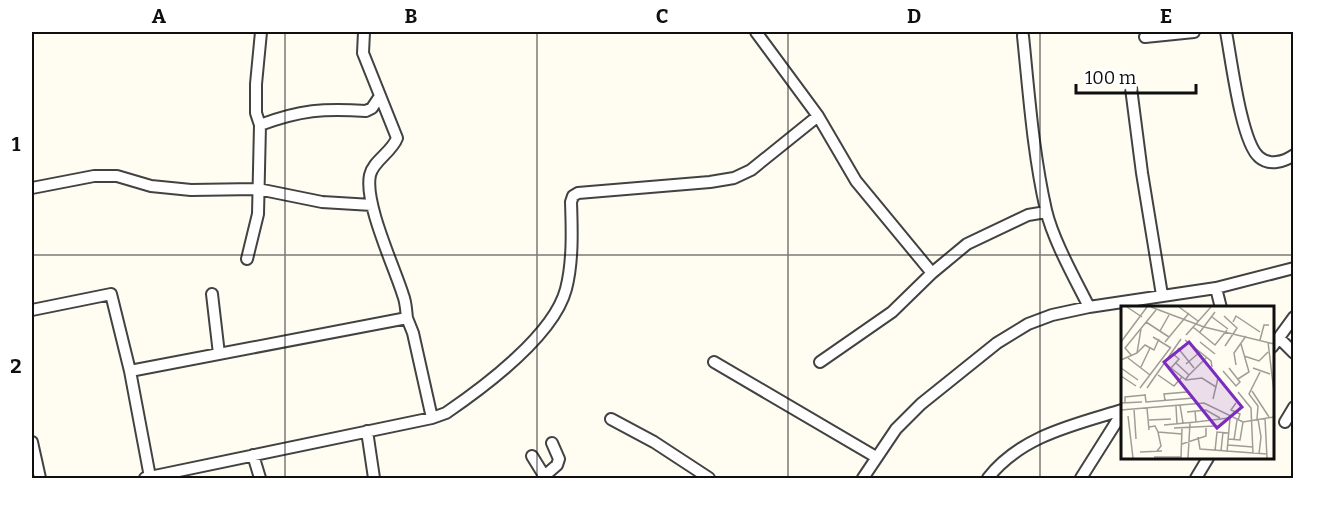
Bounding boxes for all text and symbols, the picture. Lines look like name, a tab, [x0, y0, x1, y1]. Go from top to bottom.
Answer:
text: A	[152, 4, 167, 28]
text: B	[405, 4, 418, 28]
text: C	[656, 4, 668, 28]
text: D	[907, 4, 921, 28]
text: E	[1160, 4, 1172, 28]
scale bar	[1076, 57, 1196, 95]
text: 100 m	[1085, 67, 1136, 89]
text: 1	[12, 132, 21, 156]
inset map	[1121, 306, 1274, 459]
text: 2	[10, 354, 22, 378]

